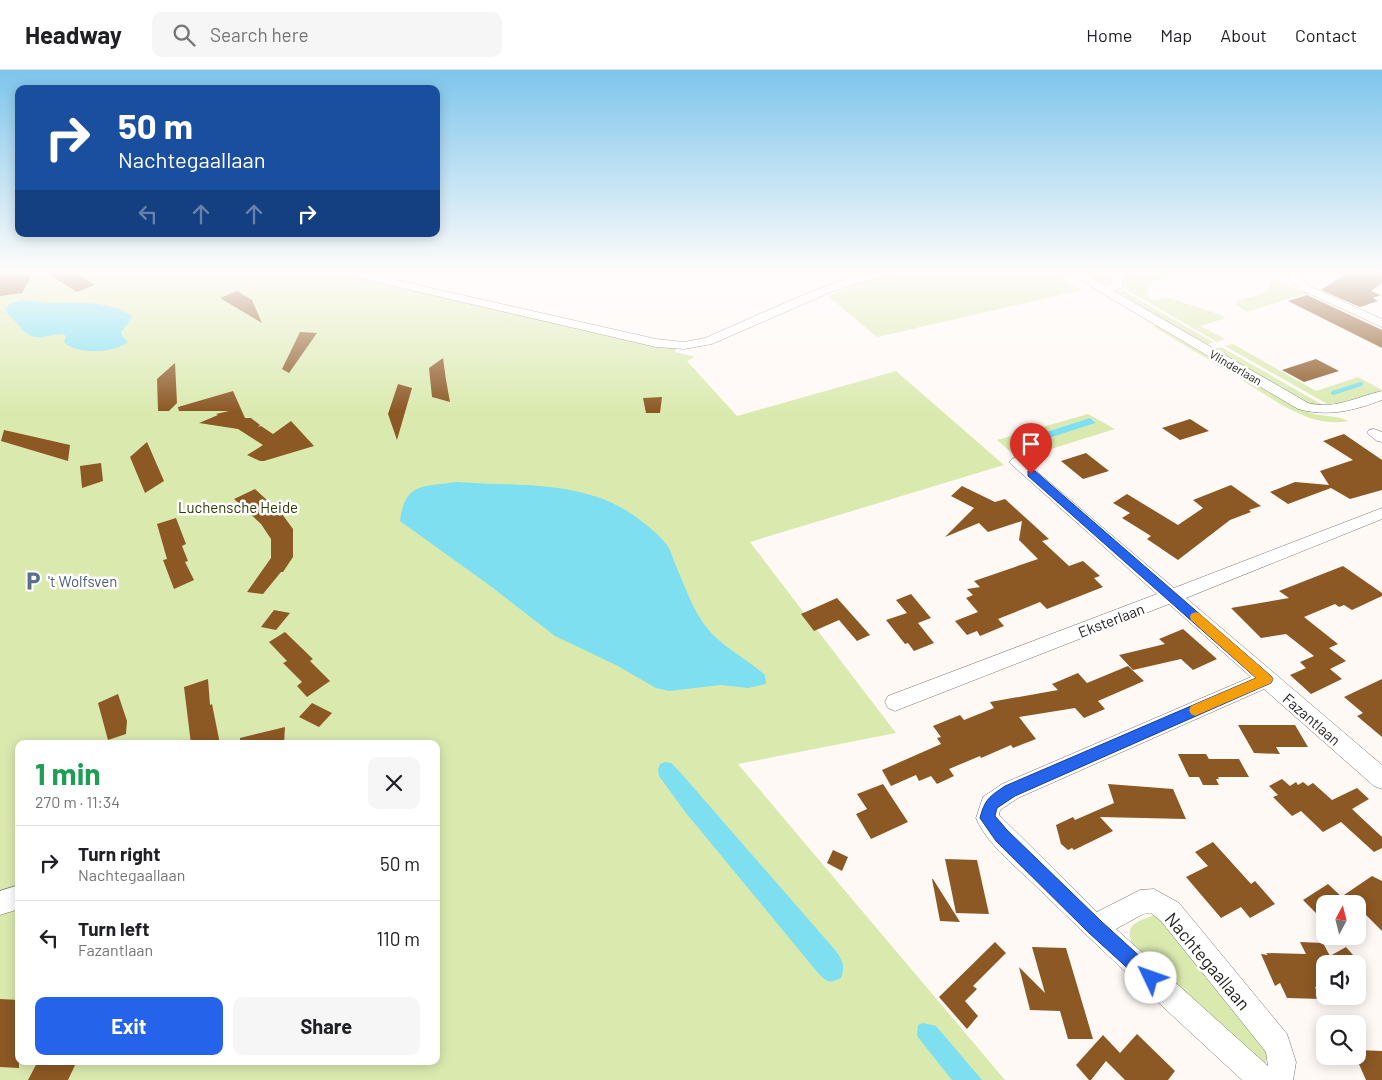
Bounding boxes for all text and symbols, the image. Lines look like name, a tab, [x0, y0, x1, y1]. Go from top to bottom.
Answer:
search box	[152, 12, 502, 57]
text: Headway	[25, 20, 122, 49]
icon: search	[170, 21, 198, 49]
text: Search here	[210, 23, 309, 46]
text: Home	[1086, 24, 1132, 46]
text: Map	[1160, 24, 1192, 46]
text: About	[1220, 24, 1267, 46]
text: Contact	[1295, 24, 1357, 46]
text: 50 m	[118, 104, 193, 146]
icon: right	[35, 105, 100, 170]
text: Nachtegaallaan	[118, 146, 266, 172]
icon: left	[134, 200, 162, 228]
icon: ahead	[187, 200, 215, 228]
icon: ahead	[240, 200, 268, 228]
icon: right	[293, 200, 321, 228]
street label: Vlinderlaan	[1207, 346, 1265, 388]
pin	[1010, 423, 1052, 474]
icon: arrive	[1017, 430, 1045, 458]
park label: Luchensche Heide	[178, 498, 298, 516]
parking icon: 't Wolfsven	[22, 570, 44, 592]
place label: 't Wolfsven	[48, 572, 117, 590]
street label: Eksterlaan	[1075, 599, 1147, 641]
street label: Fazantlaan	[1280, 689, 1344, 749]
text: 1 min	[35, 755, 101, 791]
button: close	[368, 757, 420, 809]
text: 270 m · 11:34	[35, 792, 120, 811]
text: Turn right	[78, 842, 160, 865]
icon: right	[35, 849, 63, 877]
text: 50 m	[380, 852, 420, 875]
text: Nachtegaallaan	[78, 865, 185, 884]
north arrow	[1316, 895, 1366, 945]
map controls	[1316, 895, 1366, 1065]
street label: Nachtegaallaan	[1161, 908, 1255, 1014]
text: Turn left	[78, 917, 149, 940]
icon: left	[35, 924, 63, 952]
text: 110 m	[376, 927, 420, 950]
text: Fazantlaan	[78, 940, 153, 959]
position arrow	[1124, 951, 1176, 1003]
button: sound	[1316, 955, 1366, 1005]
button: Exit	[35, 997, 223, 1055]
button: Share	[233, 997, 420, 1055]
button: search	[1316, 1015, 1366, 1065]

